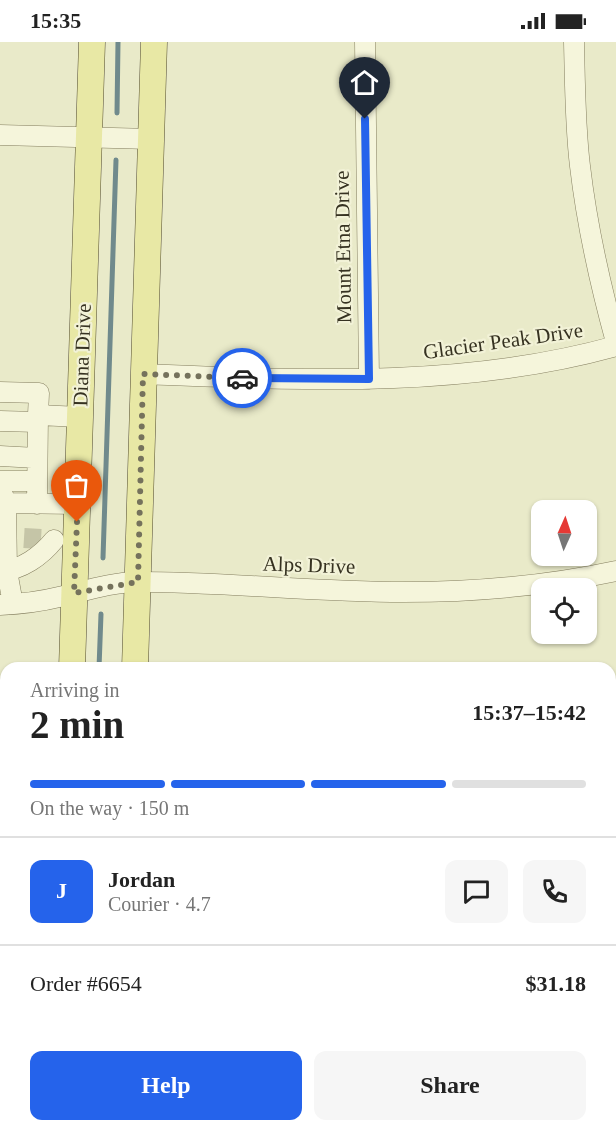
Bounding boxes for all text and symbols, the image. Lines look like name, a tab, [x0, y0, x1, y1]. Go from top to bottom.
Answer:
text: 15:35	[30, 8, 81, 33]
pin	[339, 57, 390, 119]
icon: home	[348, 66, 381, 99]
street label: Mount Etna Drive	[330, 170, 356, 324]
street label: Diana Drive	[68, 303, 96, 407]
street label: Glacier Peak Drive	[422, 318, 584, 364]
courier	[212, 348, 272, 408]
icon: car	[226, 362, 259, 395]
pin	[51, 460, 102, 522]
icon: bag	[60, 469, 93, 502]
north arrow	[531, 500, 597, 566]
map controls	[531, 500, 597, 644]
street label: Alps Drive	[262, 551, 356, 579]
button: locate	[531, 578, 597, 644]
text: Arriving in	[30, 679, 119, 701]
text: 15:37–15:42	[472, 700, 586, 725]
text: 2 min	[30, 703, 124, 746]
text: On the way · 150 m	[30, 797, 189, 819]
button: chat	[445, 860, 508, 923]
button: phone	[523, 860, 586, 923]
text: Jordan	[108, 867, 175, 892]
text: J	[56, 878, 67, 903]
text: Courier · 4.7	[108, 893, 211, 915]
text: Order #6654	[30, 971, 142, 996]
text: $31.18	[526, 971, 586, 996]
button: Help	[30, 1051, 302, 1120]
button: Share	[314, 1051, 586, 1120]

